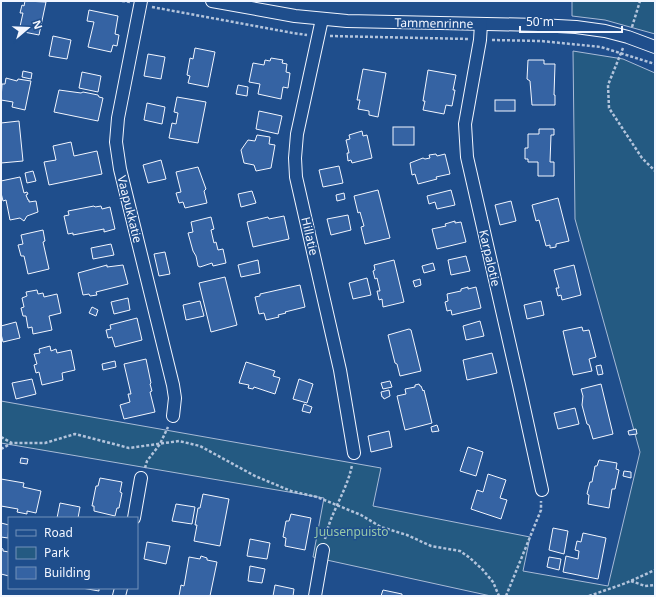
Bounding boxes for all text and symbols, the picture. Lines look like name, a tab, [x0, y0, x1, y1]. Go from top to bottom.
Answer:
north arrow	[8, 8, 48, 48]
scale bar	[520, 8, 622, 34]
text: 50 m	[526, 13, 554, 30]
street label: Tammenrinne	[394, 14, 474, 32]
text: N	[29, 18, 46, 31]
street label: Vaapukkatie	[113, 173, 147, 245]
street label: Hillatie	[297, 215, 323, 257]
street label: Karpalotie	[475, 228, 505, 288]
legend	[8, 517, 138, 589]
park label: Juusenpuisto	[314, 523, 389, 540]
text: Road	[44, 524, 73, 541]
text: Park	[44, 544, 70, 561]
text: Building	[44, 564, 91, 581]

